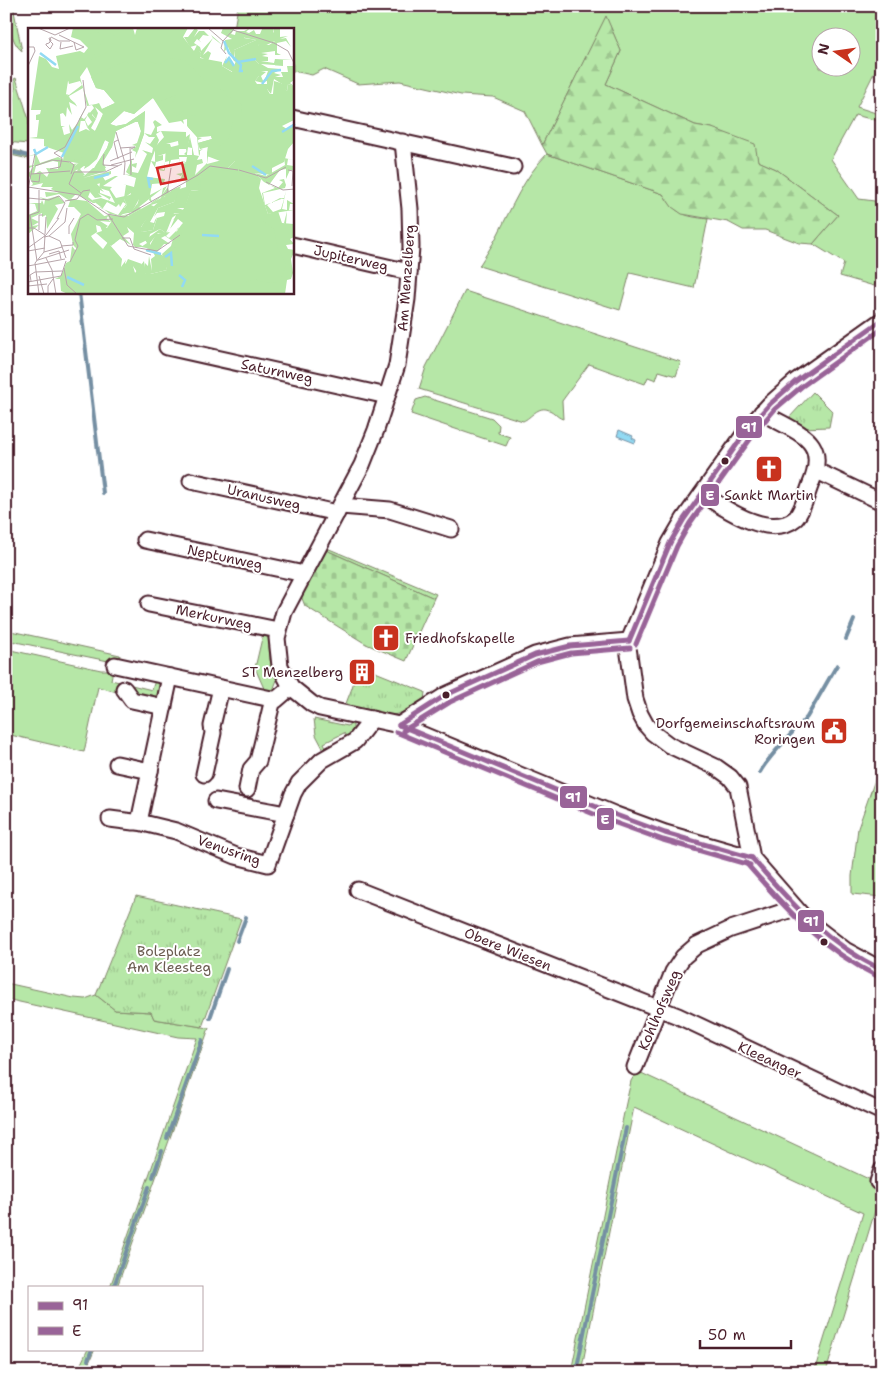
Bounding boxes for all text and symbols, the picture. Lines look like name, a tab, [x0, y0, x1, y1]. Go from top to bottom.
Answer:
inset map	[28, 28, 294, 294]
north arrow	[810, 28, 860, 78]
text: N	[813, 42, 833, 57]
street label: Am Menzelberg	[393, 224, 419, 332]
street label: Jupiterweg	[312, 241, 390, 275]
street label: Saturnweg	[240, 355, 314, 387]
line badge: 91	[735, 415, 763, 439]
text: 91	[741, 418, 757, 436]
church icon: Sankt Martin	[754, 454, 784, 484]
unlabelled marker	[720, 456, 730, 466]
street label: Uranusweg	[225, 480, 303, 514]
line badge: E	[700, 483, 720, 507]
text: E	[705, 486, 715, 504]
place label: Sankt Martin	[724, 486, 814, 504]
street label: Neptunweg	[186, 540, 264, 574]
street label: Merkurweg	[174, 600, 254, 634]
church icon: Friedhofskapelle	[371, 623, 401, 653]
place label: Friedhofskapelle	[405, 629, 515, 647]
building icon: ST Menzelberg	[347, 657, 377, 687]
place label: ST Menzelberg	[242, 663, 343, 681]
unlabelled marker	[441, 690, 451, 700]
place label: Dorfgemeinschaftsraum Roringen	[656, 714, 815, 748]
public building icon: Dorfgemeinschaftsraum Roringen	[819, 716, 849, 746]
line badge: 91	[559, 785, 588, 809]
text: 91	[565, 788, 581, 806]
line badge: E	[596, 807, 615, 831]
text: E	[600, 810, 610, 828]
street label: Venusring	[195, 831, 263, 869]
line badge: 91	[797, 909, 825, 933]
text: 91	[803, 912, 819, 930]
street label: Obere Wiesen	[462, 923, 555, 975]
unlabelled marker	[819, 937, 829, 947]
park label: Bolzplatz Am Kleesteg	[127, 942, 211, 976]
street label: Kohlhofsweg	[634, 967, 684, 1053]
street label: Kleeanger	[735, 1037, 805, 1083]
legend	[28, 1286, 202, 1350]
text: 91	[72, 1295, 88, 1315]
scale bar	[700, 1318, 792, 1350]
text: E	[72, 1321, 81, 1341]
text: 50 m	[708, 1325, 746, 1345]

